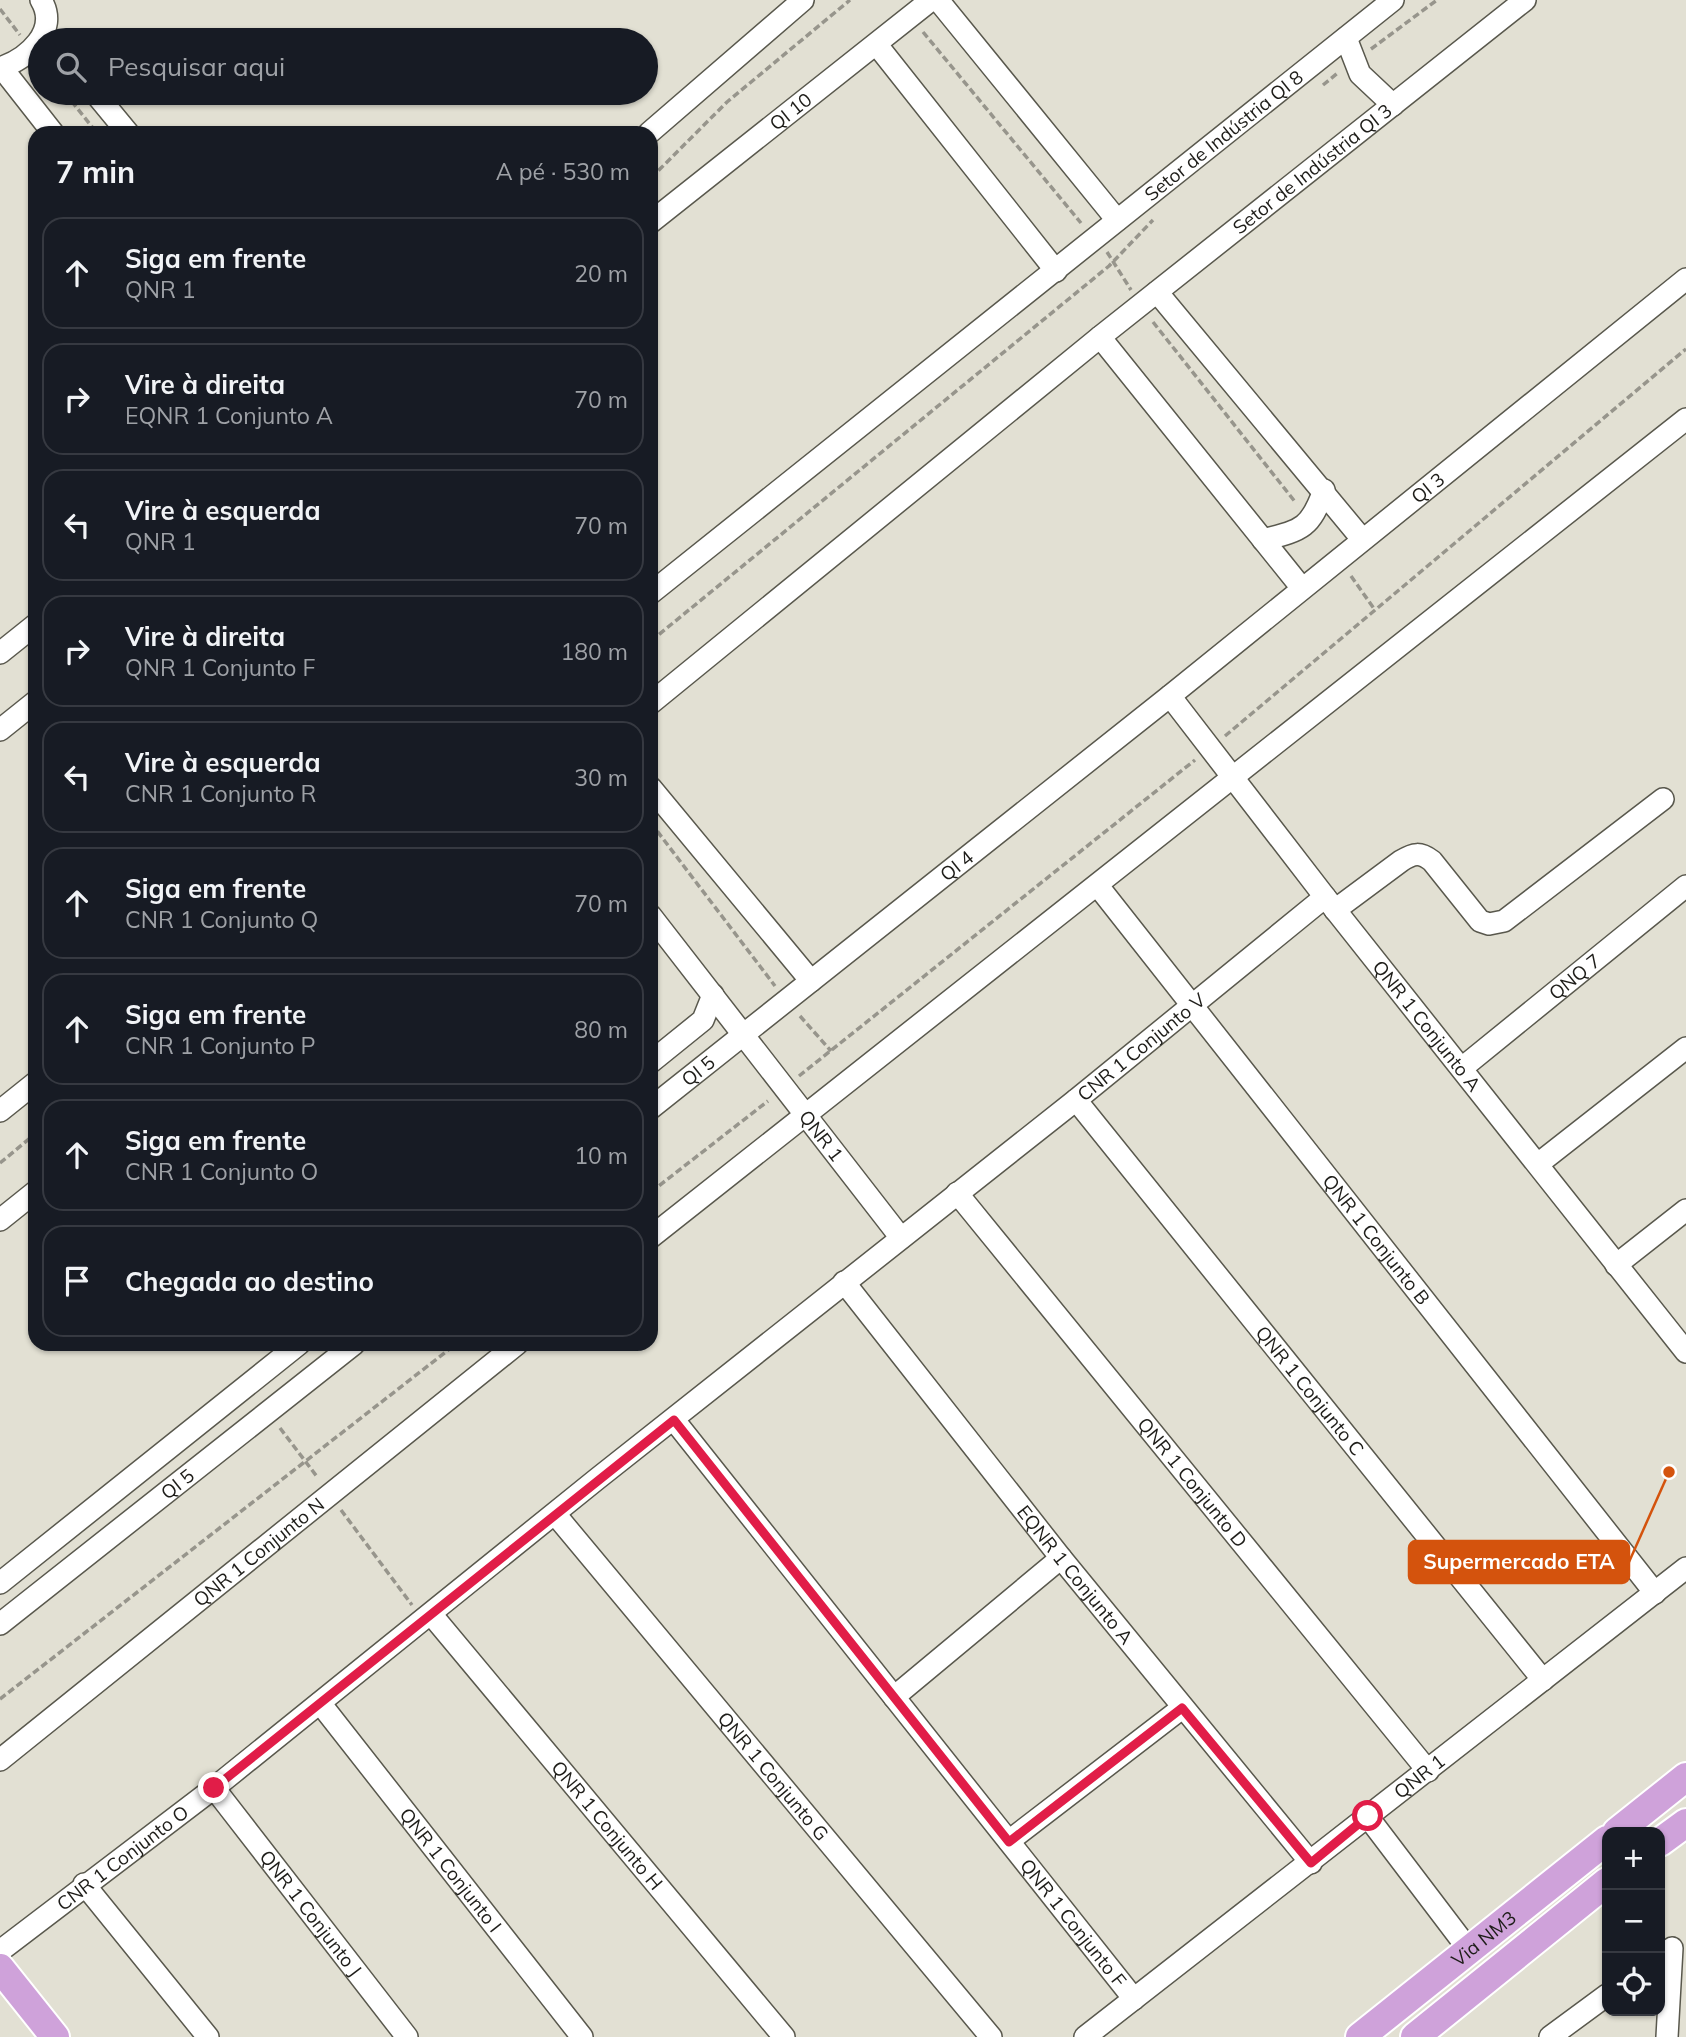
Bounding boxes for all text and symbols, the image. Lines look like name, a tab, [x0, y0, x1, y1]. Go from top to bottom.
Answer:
search box	[28, 28, 658, 105]
icon: search	[52, 48, 90, 86]
text: Pesquisar aqui	[108, 50, 285, 83]
street label: Setor de Indústria QI 8	[1139, 65, 1308, 206]
street label: QI 10	[764, 87, 816, 136]
street label: Setor de Indústria QI 3	[1228, 98, 1397, 239]
text: 7 min	[56, 153, 135, 191]
text: A pé · 530 m	[496, 157, 630, 186]
text: Siga em frente	[125, 242, 306, 275]
icon: ahead	[58, 254, 96, 292]
text: 20 m	[574, 259, 628, 288]
text: QNR 1	[125, 275, 196, 304]
text: Vire à direita	[125, 368, 285, 401]
icon: right	[58, 380, 96, 418]
text: 70 m	[574, 385, 628, 414]
text: EQNR 1 Conjunto A	[125, 401, 333, 430]
street label: QI 3	[1406, 467, 1449, 508]
text: Vire à esquerda	[125, 494, 321, 527]
icon: left	[58, 506, 96, 544]
text: 70 m	[574, 511, 628, 540]
text: QNR 1	[125, 527, 196, 556]
text: Vire à direita	[125, 620, 285, 653]
icon: right	[58, 632, 96, 670]
text: 180 m	[560, 637, 628, 666]
text: QNR 1 Conjunto F	[125, 653, 315, 682]
text: Vire à esquerda	[125, 746, 321, 779]
icon: left	[58, 758, 96, 796]
text: 30 m	[574, 763, 628, 792]
text: CNR 1 Conjunto R	[125, 779, 316, 808]
street label: QI 4	[935, 845, 978, 886]
text: Siga em frente	[125, 872, 306, 905]
icon: ahead	[58, 884, 96, 922]
text: 70 m	[574, 889, 628, 918]
text: CNR 1 Conjunto Q	[125, 905, 318, 934]
street label: QNQ 7	[1544, 948, 1605, 1005]
street label: QNR 1 Conjunto A	[1368, 955, 1486, 1096]
street label: CNR 1 Conjunto V	[1072, 987, 1211, 1106]
text: Siga em frente	[125, 998, 306, 1031]
icon: ahead	[58, 1010, 96, 1048]
text: 80 m	[574, 1015, 628, 1044]
text: CNR 1 Conjunto P	[125, 1031, 315, 1060]
street label: QI 5	[676, 1050, 720, 1091]
street label: QNR 1	[794, 1105, 849, 1166]
text: Siga em frente	[125, 1124, 306, 1157]
icon: ahead	[58, 1136, 96, 1174]
text: 10 m	[574, 1141, 628, 1170]
text: CNR 1 Conjunto O	[125, 1157, 318, 1186]
street label: QNR 1 Conjunto B	[1318, 1169, 1435, 1310]
icon: arrive	[58, 1262, 96, 1300]
text: Chegada ao destino	[125, 1265, 374, 1298]
street label: QNR 1 Conjunto C	[1250, 1321, 1369, 1460]
street label: QNR 1 Conjunto D	[1132, 1412, 1253, 1552]
street label: QI 5	[156, 1463, 199, 1504]
street label: QNR 1 Conjunto N	[188, 1492, 329, 1612]
street label: EQNR 1 Conjunto A	[1012, 1500, 1139, 1649]
callout: Supermercado ETA	[1409, 1541, 1629, 1583]
text: Supermercado ETA	[1423, 1548, 1615, 1574]
street label: QNR 1 Conjunto G	[713, 1707, 834, 1845]
street label: QNR 1	[1389, 1749, 1450, 1804]
street label: QNR 1 Conjunto H	[546, 1756, 668, 1895]
route end	[198, 1772, 229, 1803]
street label: CNR 1 Conjunto O	[52, 1800, 193, 1916]
route start	[1352, 1800, 1383, 1831]
street label: QNR 1 Conjunto I	[395, 1803, 507, 1937]
map controls	[1602, 1827, 1665, 2016]
button: +	[1602, 1827, 1665, 1890]
street label: QNR 1 Conjunto J	[254, 1845, 367, 1981]
street label: QNR 1 Conjunto F	[1015, 1854, 1132, 1992]
button: −	[1602, 1890, 1665, 1953]
street label: Via NM3	[1446, 1905, 1521, 1972]
button: locate	[1602, 1953, 1665, 2016]

